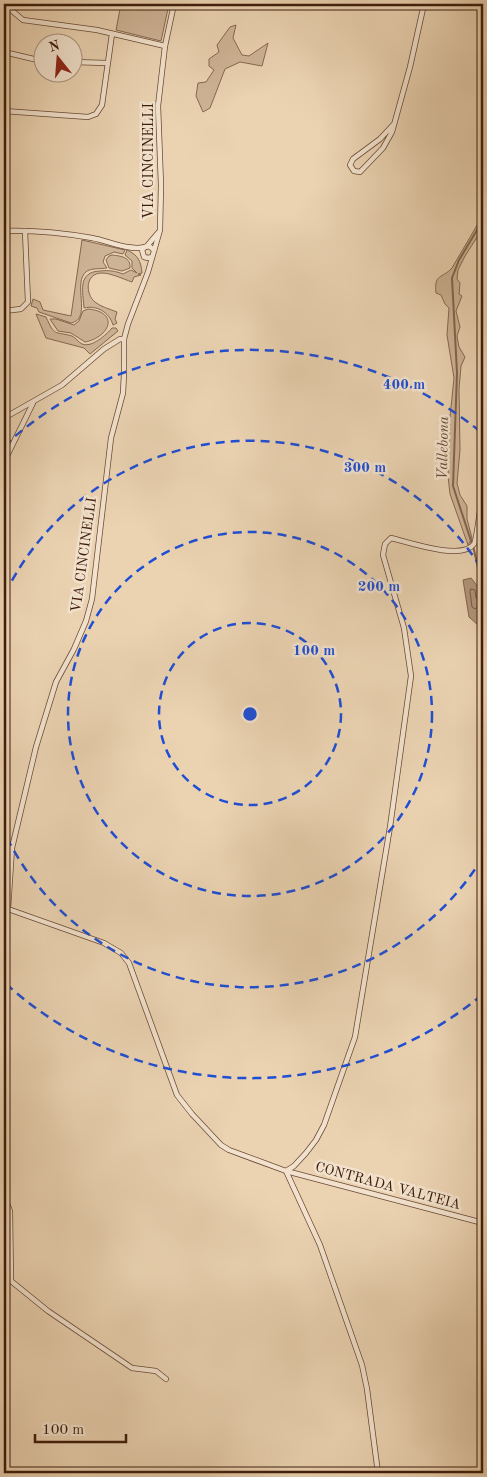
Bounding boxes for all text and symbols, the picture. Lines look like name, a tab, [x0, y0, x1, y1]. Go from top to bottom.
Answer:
north arrow	[32, 32, 82, 82]
text: N	[47, 38, 62, 55]
street label: VIA CINCINELLI	[142, 103, 156, 219]
text: 400 m	[383, 378, 425, 393]
water label: Vallebona	[436, 416, 452, 480]
text: 300 m	[344, 461, 386, 476]
street label: VIA CINCINELLI	[69, 496, 99, 614]
text: 200 m	[358, 580, 400, 595]
text: 100 m	[293, 644, 335, 659]
centre of rings	[241, 705, 259, 723]
street label: CONTRADA VALTEIA	[314, 1160, 463, 1212]
scale bar	[35, 1412, 126, 1444]
text: 100 m	[42, 1423, 84, 1438]

